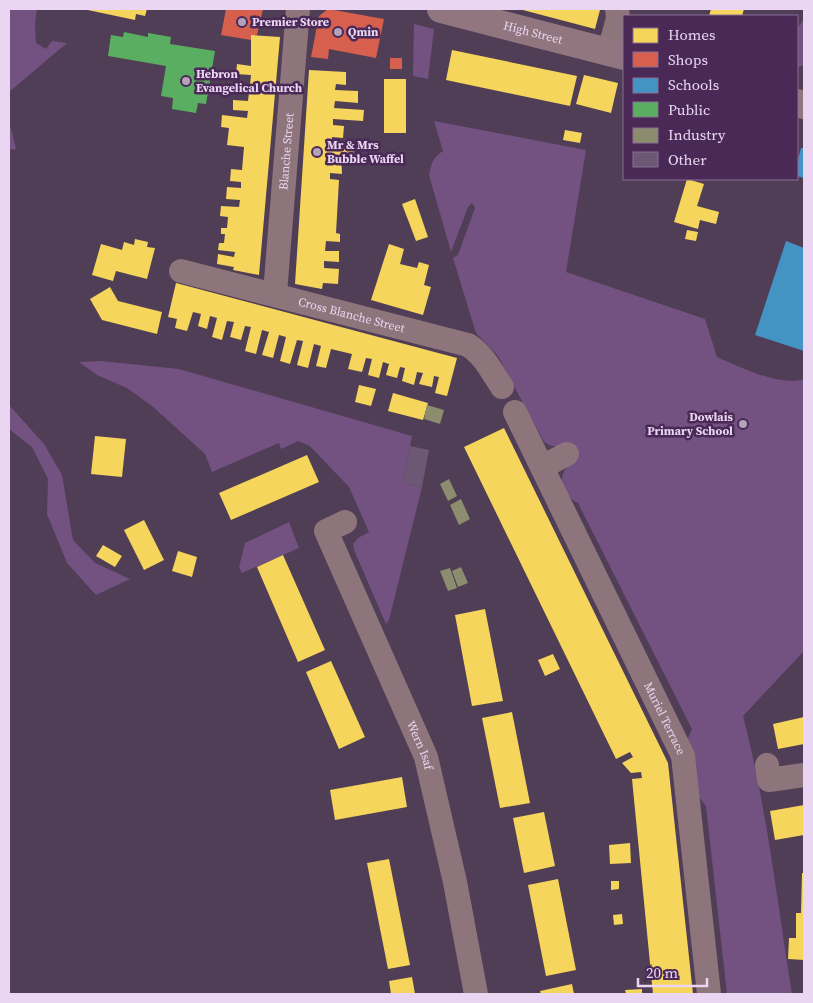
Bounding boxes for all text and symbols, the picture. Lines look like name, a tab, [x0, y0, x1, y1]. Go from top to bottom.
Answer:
place label: Premier Store	[252, 14, 329, 30]
legend	[623, 15, 798, 180]
marker: Premier Store	[236, 16, 248, 28]
street label: High Street	[502, 17, 564, 48]
place label: Qmin	[348, 24, 379, 40]
text: Homes	[668, 24, 715, 45]
marker: Qmin	[332, 26, 344, 38]
text: Shops	[668, 49, 708, 70]
place label: Hebron Evangelical Church	[196, 66, 303, 96]
text: Schools	[668, 74, 719, 95]
marker: Hebron Evangelical Church	[180, 75, 192, 87]
text: Public	[668, 99, 710, 120]
street label: Blanche Street	[275, 112, 298, 191]
text: Industry	[668, 124, 726, 145]
place label: Mr & Mrs Bubble Waffel	[327, 137, 404, 167]
marker: Mr & Mrs Bubble Waffel	[311, 146, 323, 158]
text: Other	[668, 149, 707, 170]
street label: Cross Blanche Street	[296, 294, 407, 336]
place label: Dowlais Primary School	[647, 409, 734, 439]
marker: Dowlais Primary School	[737, 418, 749, 430]
street label: Muriel Terrace	[640, 679, 689, 757]
street label: Wern Isaf	[403, 718, 437, 773]
scale bar	[638, 956, 707, 988]
text: 20 m	[646, 962, 678, 983]

